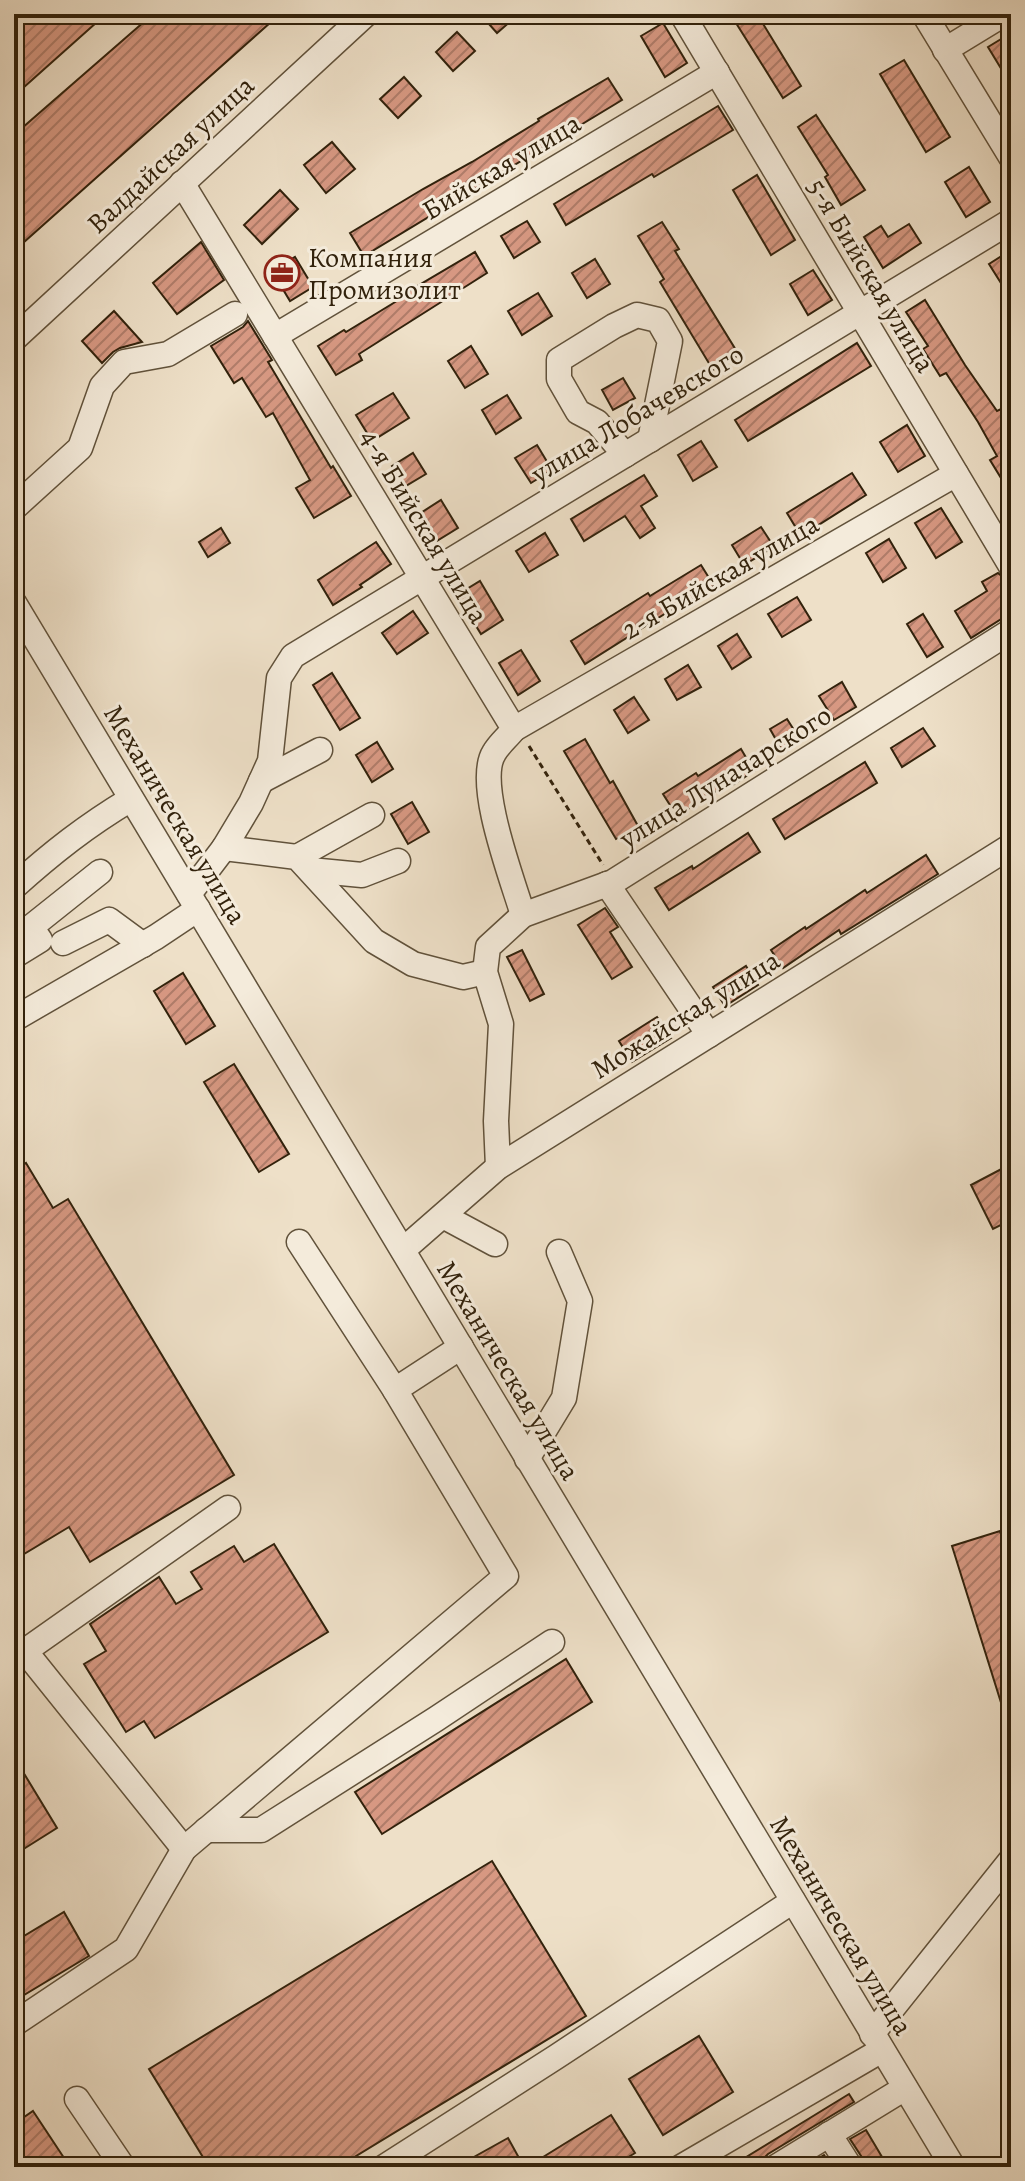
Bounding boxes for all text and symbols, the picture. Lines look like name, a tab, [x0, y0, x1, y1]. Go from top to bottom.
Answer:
street label: Валдайская улица	[79, 67, 263, 242]
street label: Бийская улица	[415, 104, 588, 229]
street label: 5-я Бийская улица	[798, 171, 944, 380]
place label: Компания Промизолит	[308, 239, 461, 309]
office icon: Компания Промизолит	[263, 254, 301, 292]
street label: улица Лобачевского	[523, 335, 751, 493]
street label: 4-я Бийская улица	[351, 422, 497, 631]
street label: 2-я Бийская улица	[615, 505, 826, 649]
street label: улица Луначарского	[611, 696, 839, 858]
street label: Механическая улица	[95, 698, 256, 931]
street label: Можайская улица	[584, 941, 787, 1088]
street label: Механическая улица	[428, 1254, 589, 1487]
street label: Механическая улица	[761, 1809, 922, 2042]

